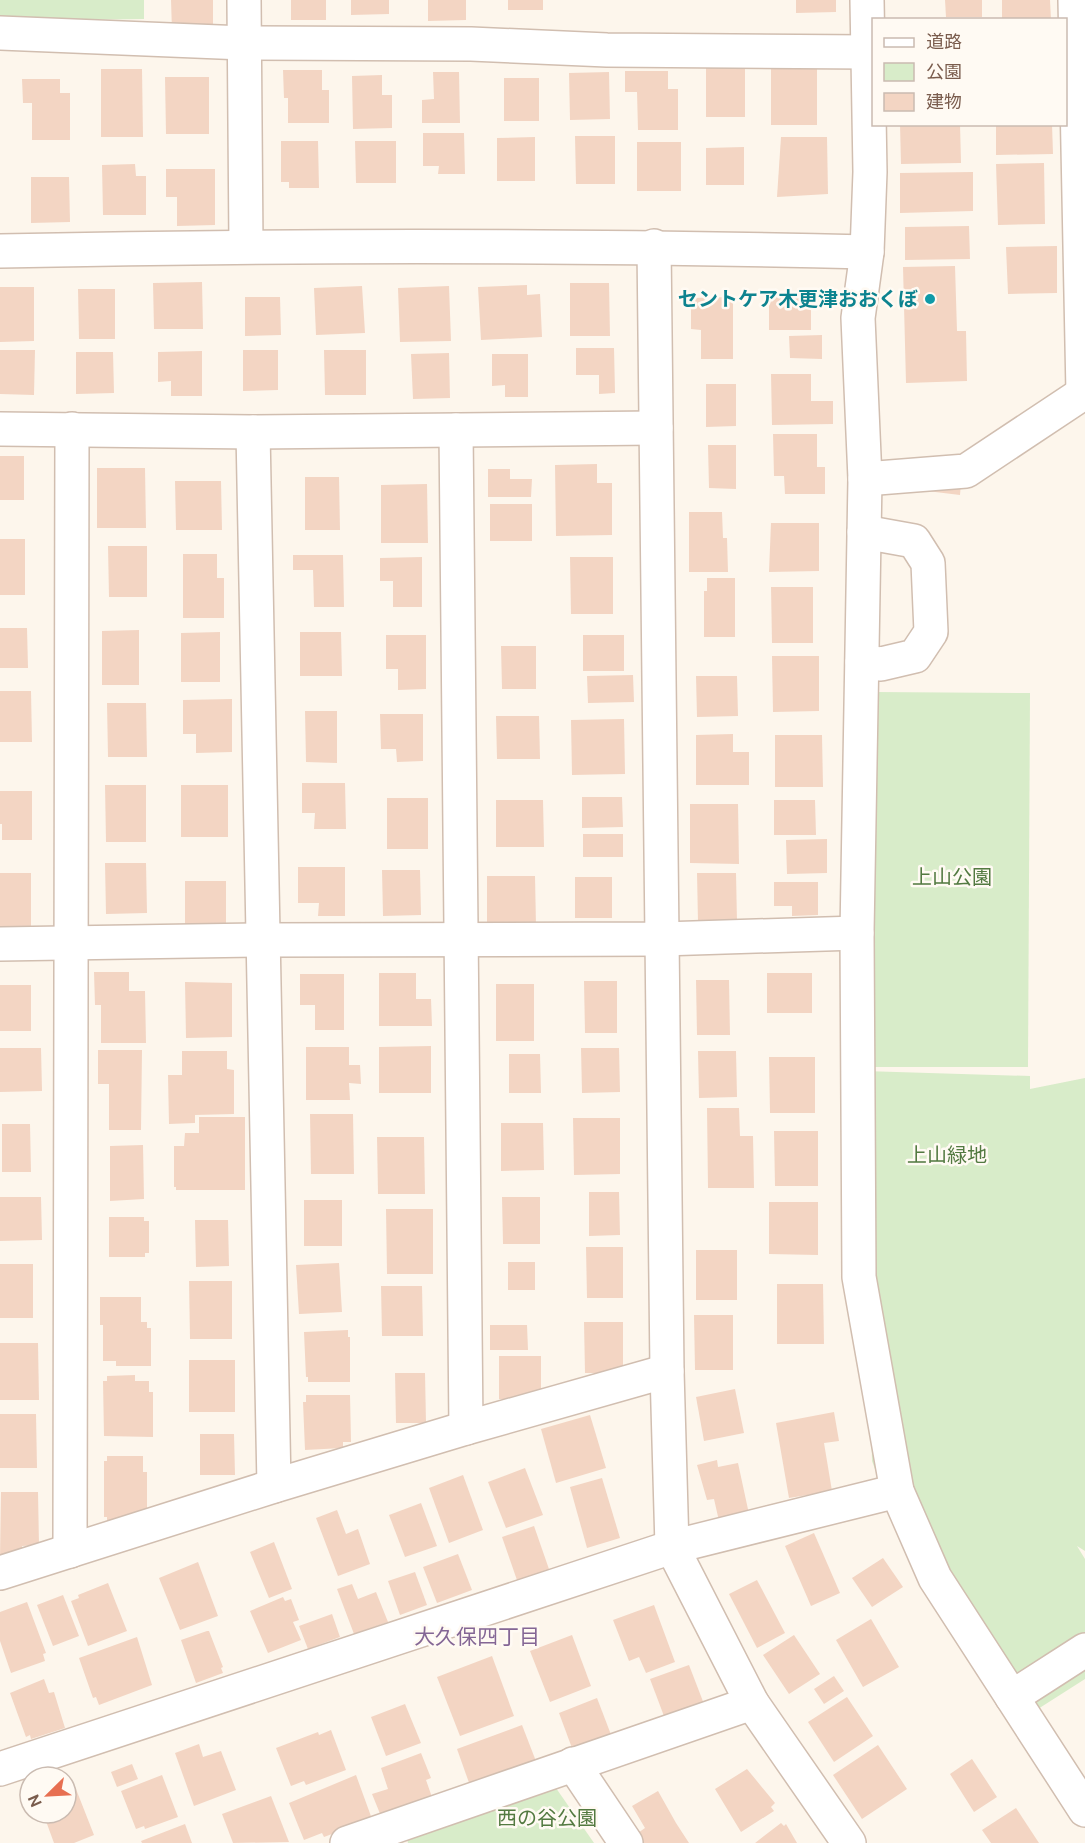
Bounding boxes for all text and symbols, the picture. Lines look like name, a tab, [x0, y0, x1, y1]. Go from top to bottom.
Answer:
legend	[872, 18, 1067, 126]
text: 道路	[926, 31, 962, 51]
text: 公園	[926, 61, 962, 81]
text: 建物	[926, 91, 962, 111]
place label: セントケア木更津おおくぼ	[678, 287, 918, 310]
marker: セントケア木更津おおくぼ	[923, 292, 937, 306]
park label: 上山公園	[912, 865, 992, 888]
park label: 上山緑地	[907, 1143, 987, 1166]
district label: 大久保四丁目	[414, 1624, 540, 1648]
north arrow	[18, 1765, 78, 1825]
text: N	[24, 1792, 45, 1810]
park label: 西の谷公園	[497, 1806, 597, 1829]

